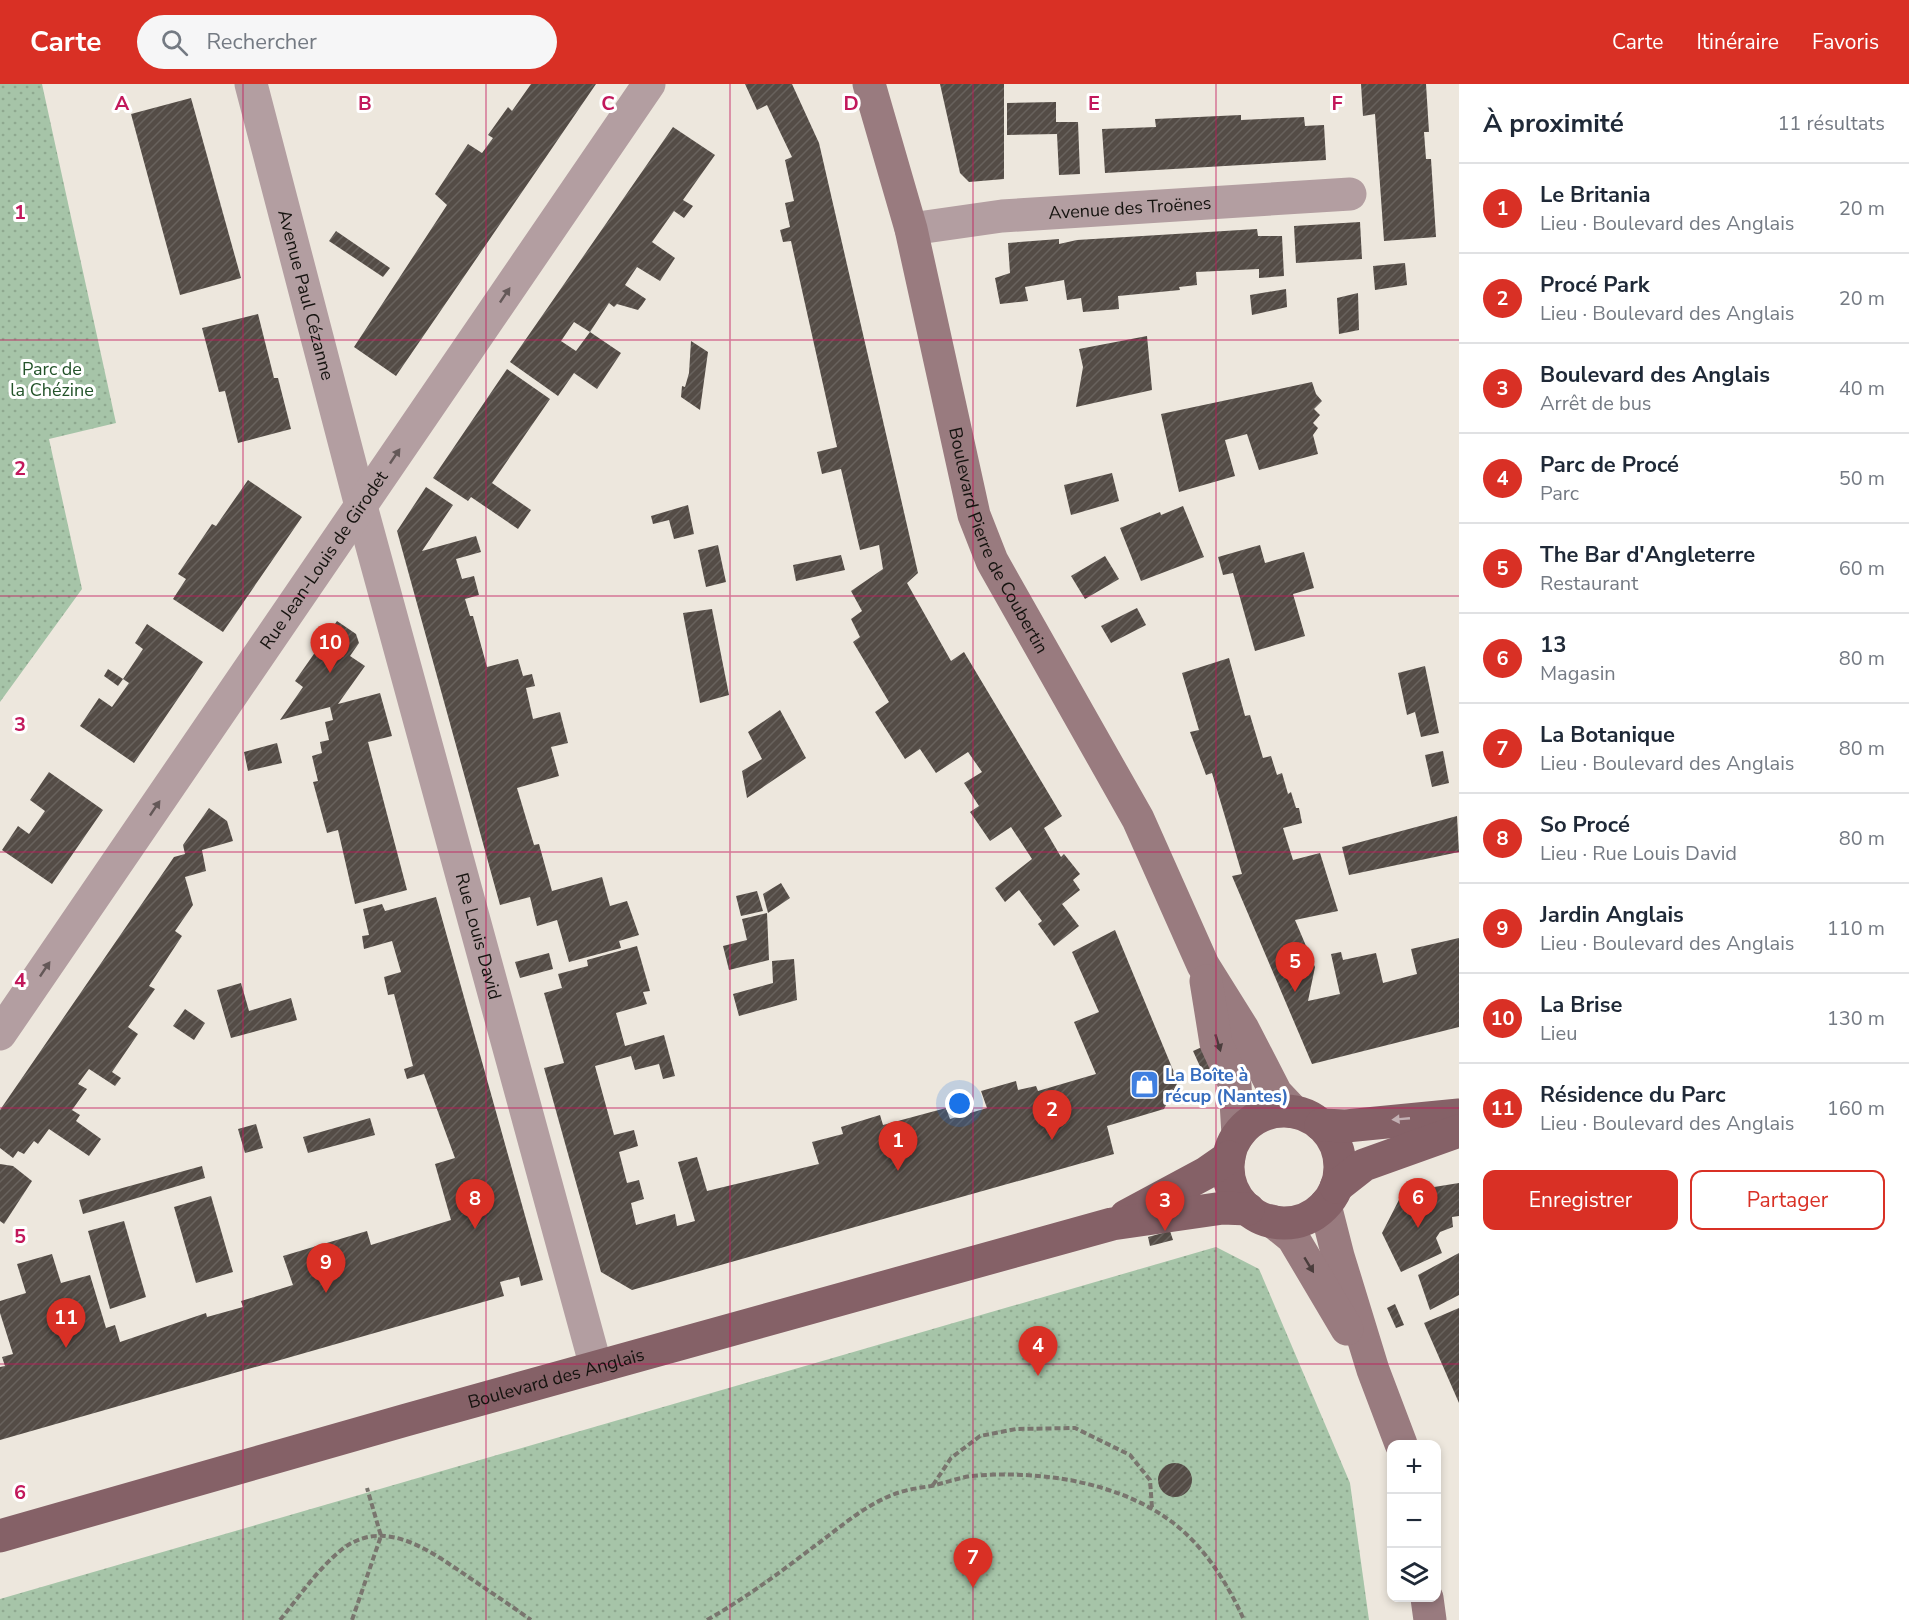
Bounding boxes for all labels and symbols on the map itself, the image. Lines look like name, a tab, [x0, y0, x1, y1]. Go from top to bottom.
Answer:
text: A	[115, 90, 130, 117]
text: B	[358, 90, 372, 117]
text: C	[601, 90, 615, 117]
text: D	[843, 90, 859, 117]
text: E	[1088, 90, 1100, 117]
text: F	[1331, 90, 1343, 117]
street label: Avenue des Troënes	[1048, 191, 1212, 225]
text: 1	[14, 199, 26, 226]
street label: Avenue Paul Cézanne	[272, 207, 340, 383]
one-way arrow	[499, 287, 510, 303]
park label: Parc de la Chézine	[10, 357, 94, 402]
street label: Boulevard Pierre de Coubertin	[943, 425, 1054, 658]
one-way arrow	[389, 448, 400, 464]
text: 2	[14, 455, 26, 482]
street label: Rue Jean-Louis de Girodet	[254, 465, 394, 654]
pin: 10	[310, 624, 350, 673]
text: 3	[14, 711, 26, 738]
one-way arrow	[149, 800, 160, 816]
street label: Rue Louis David	[450, 870, 507, 1002]
pin: 5	[1276, 942, 1314, 992]
one-way arrow	[39, 961, 50, 977]
text: 4	[14, 967, 26, 994]
one-way arrow	[1214, 1034, 1223, 1052]
place label: La Boîte à récup (Nantes)	[1165, 1063, 1288, 1108]
shop icon: La Boîte à récup (Nantes)	[1128, 1069, 1160, 1101]
your location	[945, 1089, 974, 1118]
pin: 2	[1032, 1090, 1072, 1140]
one-way arrow	[1391, 1115, 1410, 1124]
pin: 1	[878, 1122, 918, 1171]
pin: 6	[1398, 1178, 1438, 1228]
pin: 8	[456, 1180, 494, 1229]
pin: 3	[1146, 1182, 1184, 1231]
text: 5	[14, 1223, 26, 1250]
pin: 9	[306, 1244, 346, 1293]
one-way arrow	[1304, 1257, 1315, 1273]
pin: 11	[46, 1298, 86, 1348]
pin: 4	[1018, 1326, 1058, 1376]
street label: Boulevard des Anglais	[465, 1342, 647, 1414]
text: 6	[14, 1479, 26, 1506]
pin: 7	[954, 1538, 992, 1588]

